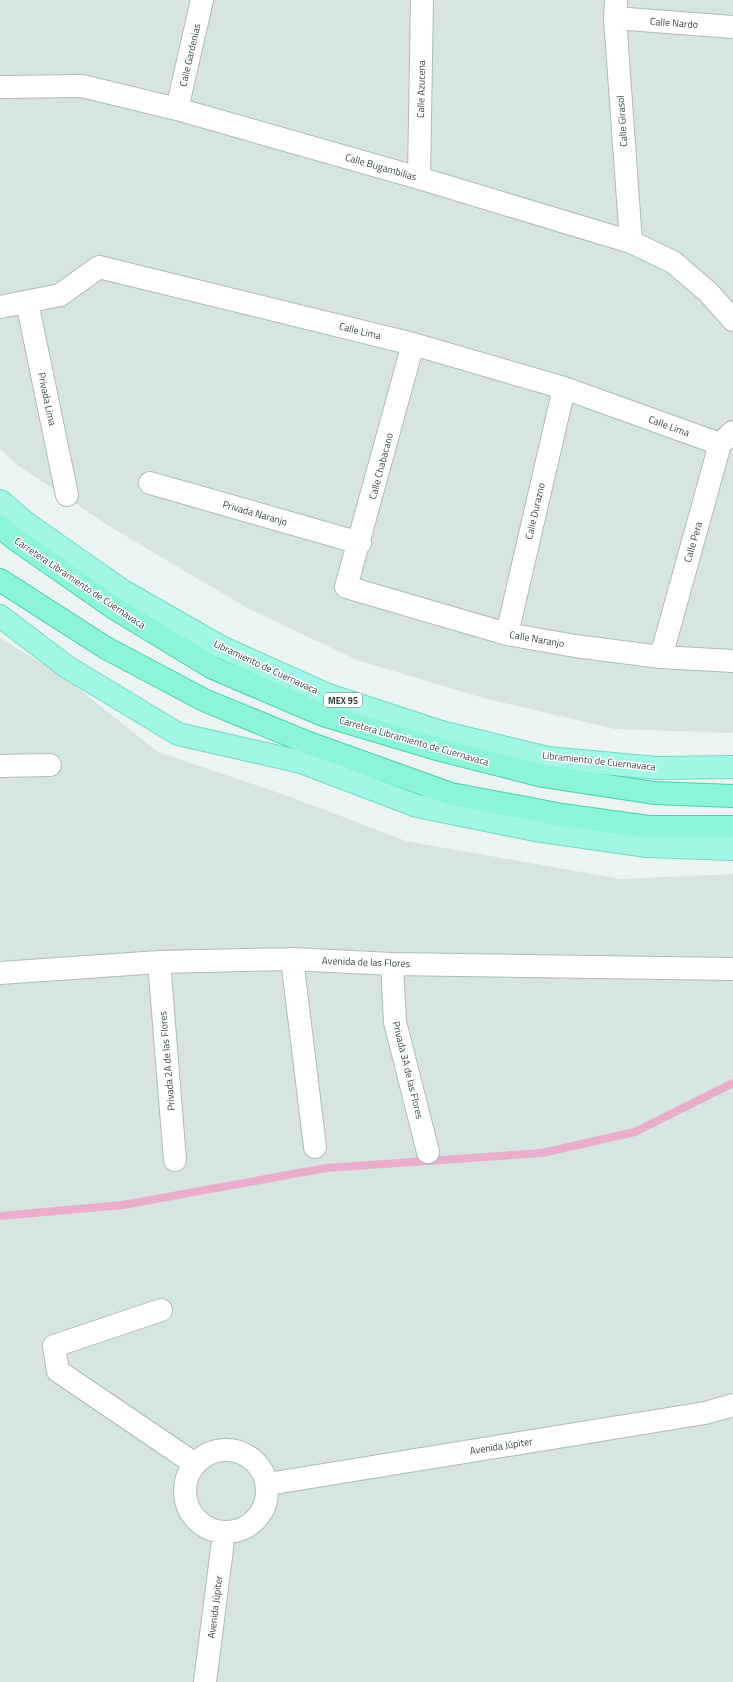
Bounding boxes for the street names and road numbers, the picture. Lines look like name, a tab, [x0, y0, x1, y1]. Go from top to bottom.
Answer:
street label: Calle Nardo	[650, 14, 698, 32]
street label: Calle Gardenias	[175, 22, 205, 88]
street label: Calle Azucena	[413, 60, 429, 118]
street label: Calle Girasol	[613, 95, 631, 147]
street label: Calle Bugambilias	[343, 150, 419, 184]
street label: Calle Lima	[337, 319, 383, 343]
street label: Privada Lima	[34, 371, 60, 427]
street label: Calle Lima	[646, 412, 692, 440]
street label: Calle Chabacano	[365, 431, 397, 501]
street label: Calle Durazno	[521, 481, 549, 541]
street label: Privada Naranjo	[221, 497, 289, 529]
street label: Calle Pera	[680, 520, 706, 564]
street label: Carretera Libramiento de Cuernavaca	[11, 533, 149, 633]
street label: Calle Naranjo	[508, 627, 566, 651]
street label: Libramiento de Cuernavaca	[211, 636, 321, 698]
road number: MEX 95	[324, 693, 362, 707]
street label: Carretera Libramiento de Cuernavaca	[337, 712, 491, 770]
street label: Libramiento de Cuernavaca	[542, 748, 656, 774]
street label: Avenida de las Flores	[322, 953, 411, 971]
street label: Privada 2A de las Flores	[155, 1010, 179, 1112]
street label: Privada 3A de las Flores	[389, 1020, 427, 1121]
street label: Avenida Júpiter	[469, 1434, 534, 1458]
street label: Avenida Júpiter	[204, 1574, 226, 1639]

